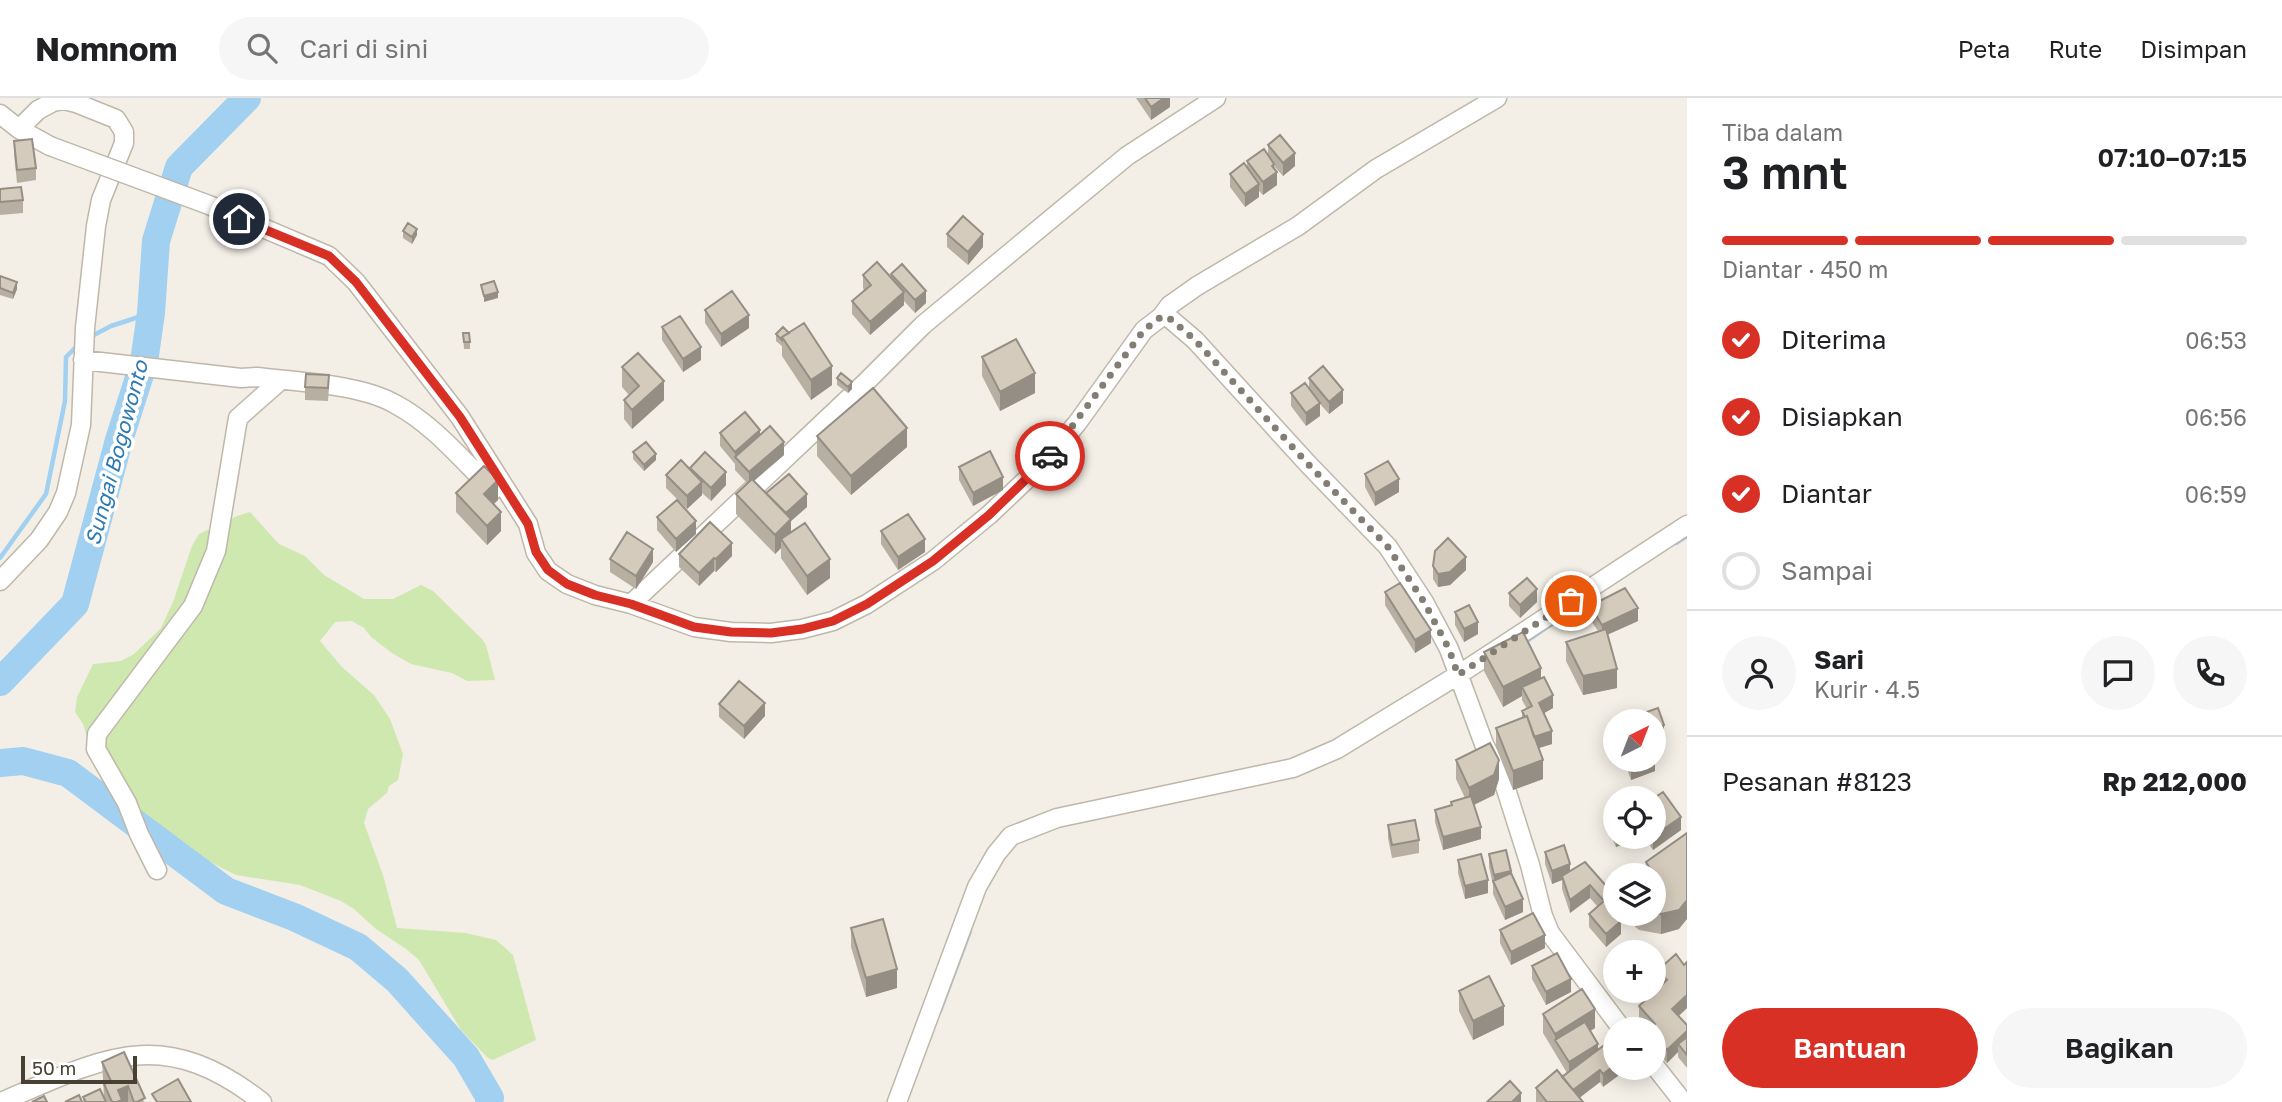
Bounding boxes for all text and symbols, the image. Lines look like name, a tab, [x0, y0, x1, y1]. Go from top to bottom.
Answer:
search box	[219, 17, 709, 80]
text: Nomnom	[35, 29, 177, 68]
icon: search	[243, 29, 281, 67]
text: Cari di sini	[299, 33, 429, 64]
text: Peta	[1958, 34, 2010, 63]
text: Rute	[2048, 34, 2102, 63]
text: Disimpan	[2140, 34, 2247, 63]
text: Tiba dalam	[1722, 118, 1843, 146]
text: 07:10–07:15	[2097, 142, 2247, 173]
text: 3 mnt	[1722, 144, 1848, 199]
pin	[209, 189, 269, 249]
icon: home	[220, 200, 258, 238]
text: Diantar · 450 m	[1722, 255, 1888, 283]
icon: check	[1722, 321, 1760, 359]
text: Diterima	[1781, 324, 1886, 355]
text: 06:53	[2185, 326, 2247, 354]
water label: Sungai Bogowonto	[79, 356, 154, 548]
icon: check	[1722, 398, 1760, 436]
text: Disiapkan	[1781, 401, 1903, 432]
text: 06:56	[2185, 403, 2247, 431]
courier	[1015, 421, 1085, 491]
icon: car	[1031, 437, 1069, 475]
icon: check	[1722, 475, 1760, 513]
text: Diantar	[1781, 478, 1872, 509]
text: 06:59	[2185, 480, 2247, 508]
text: Sampai	[1781, 555, 1873, 586]
pin	[1541, 571, 1601, 631]
icon: bag	[1552, 582, 1590, 620]
button: person	[1722, 636, 1796, 710]
button: chat	[2081, 636, 2155, 710]
button: phone	[2173, 636, 2247, 710]
text: Sari	[1814, 644, 1864, 675]
text: Kurir · 4.5	[1814, 675, 1920, 703]
north arrow	[1603, 709, 1666, 772]
map controls	[1603, 709, 1666, 1080]
text: Pesanan #8123	[1722, 766, 1912, 797]
text: Rp 212,000	[2102, 766, 2247, 797]
button: locate	[1603, 786, 1666, 849]
button: layers	[1603, 863, 1666, 926]
button: +	[1603, 940, 1666, 1003]
button: Bantuan	[1722, 1008, 1978, 1088]
button: Bagikan	[1992, 1008, 2247, 1088]
button: −	[1603, 1017, 1666, 1080]
scale bar	[21, 1053, 136, 1085]
text: 50 m	[32, 1056, 76, 1079]

